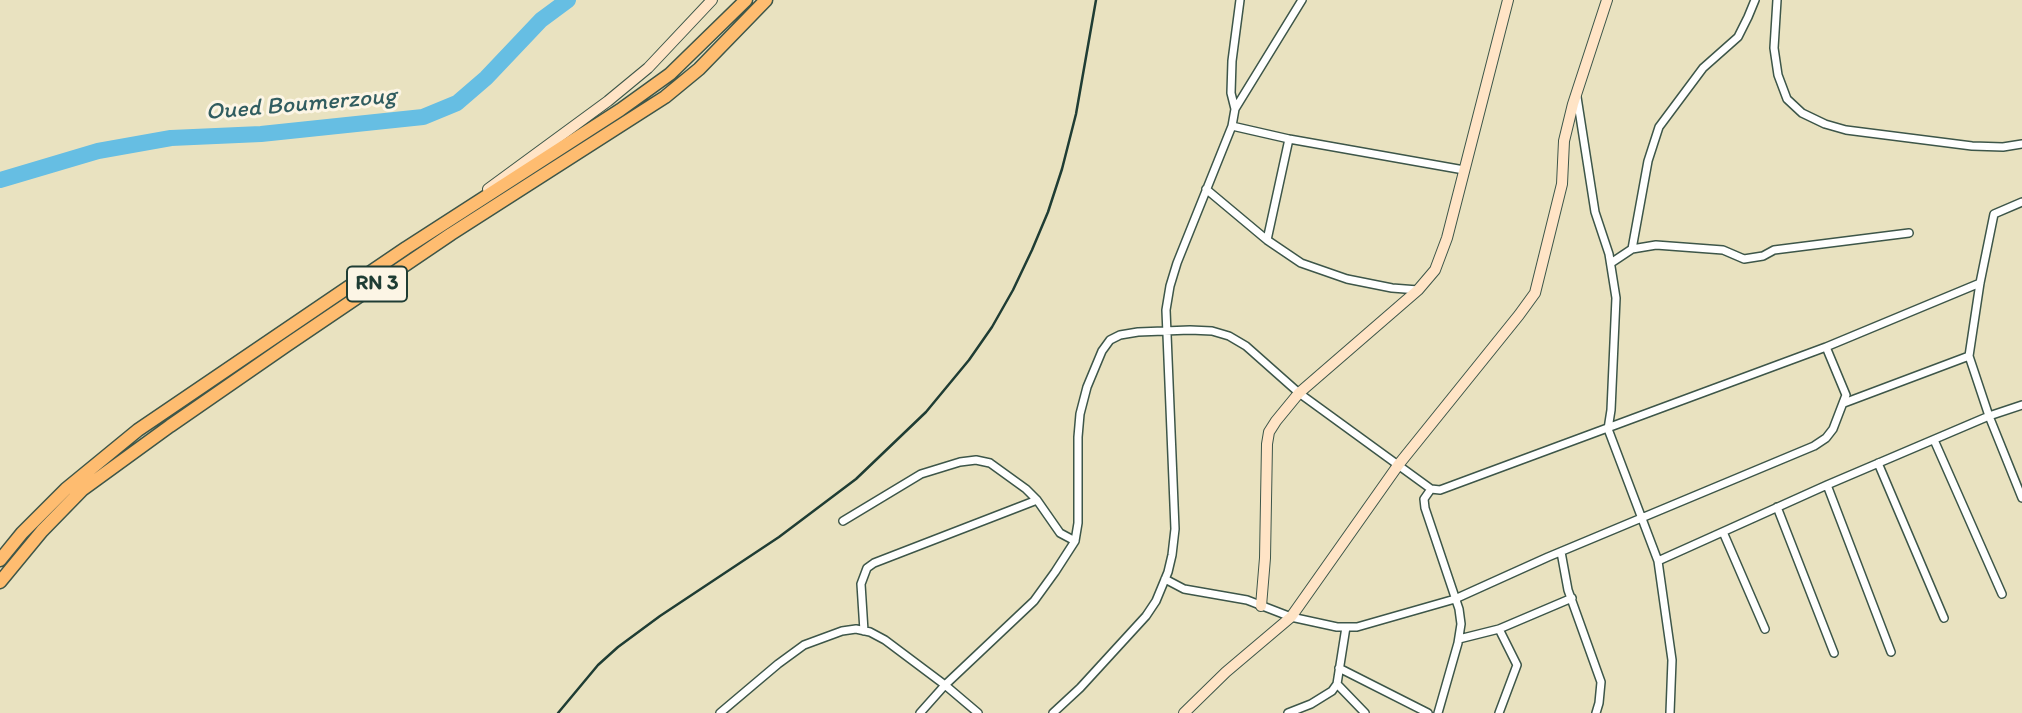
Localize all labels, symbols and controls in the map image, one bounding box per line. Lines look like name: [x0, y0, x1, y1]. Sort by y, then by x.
water label: Oued Boumerzoug: [204, 82, 398, 128]
road number: RN 3: [347, 266, 407, 302]

